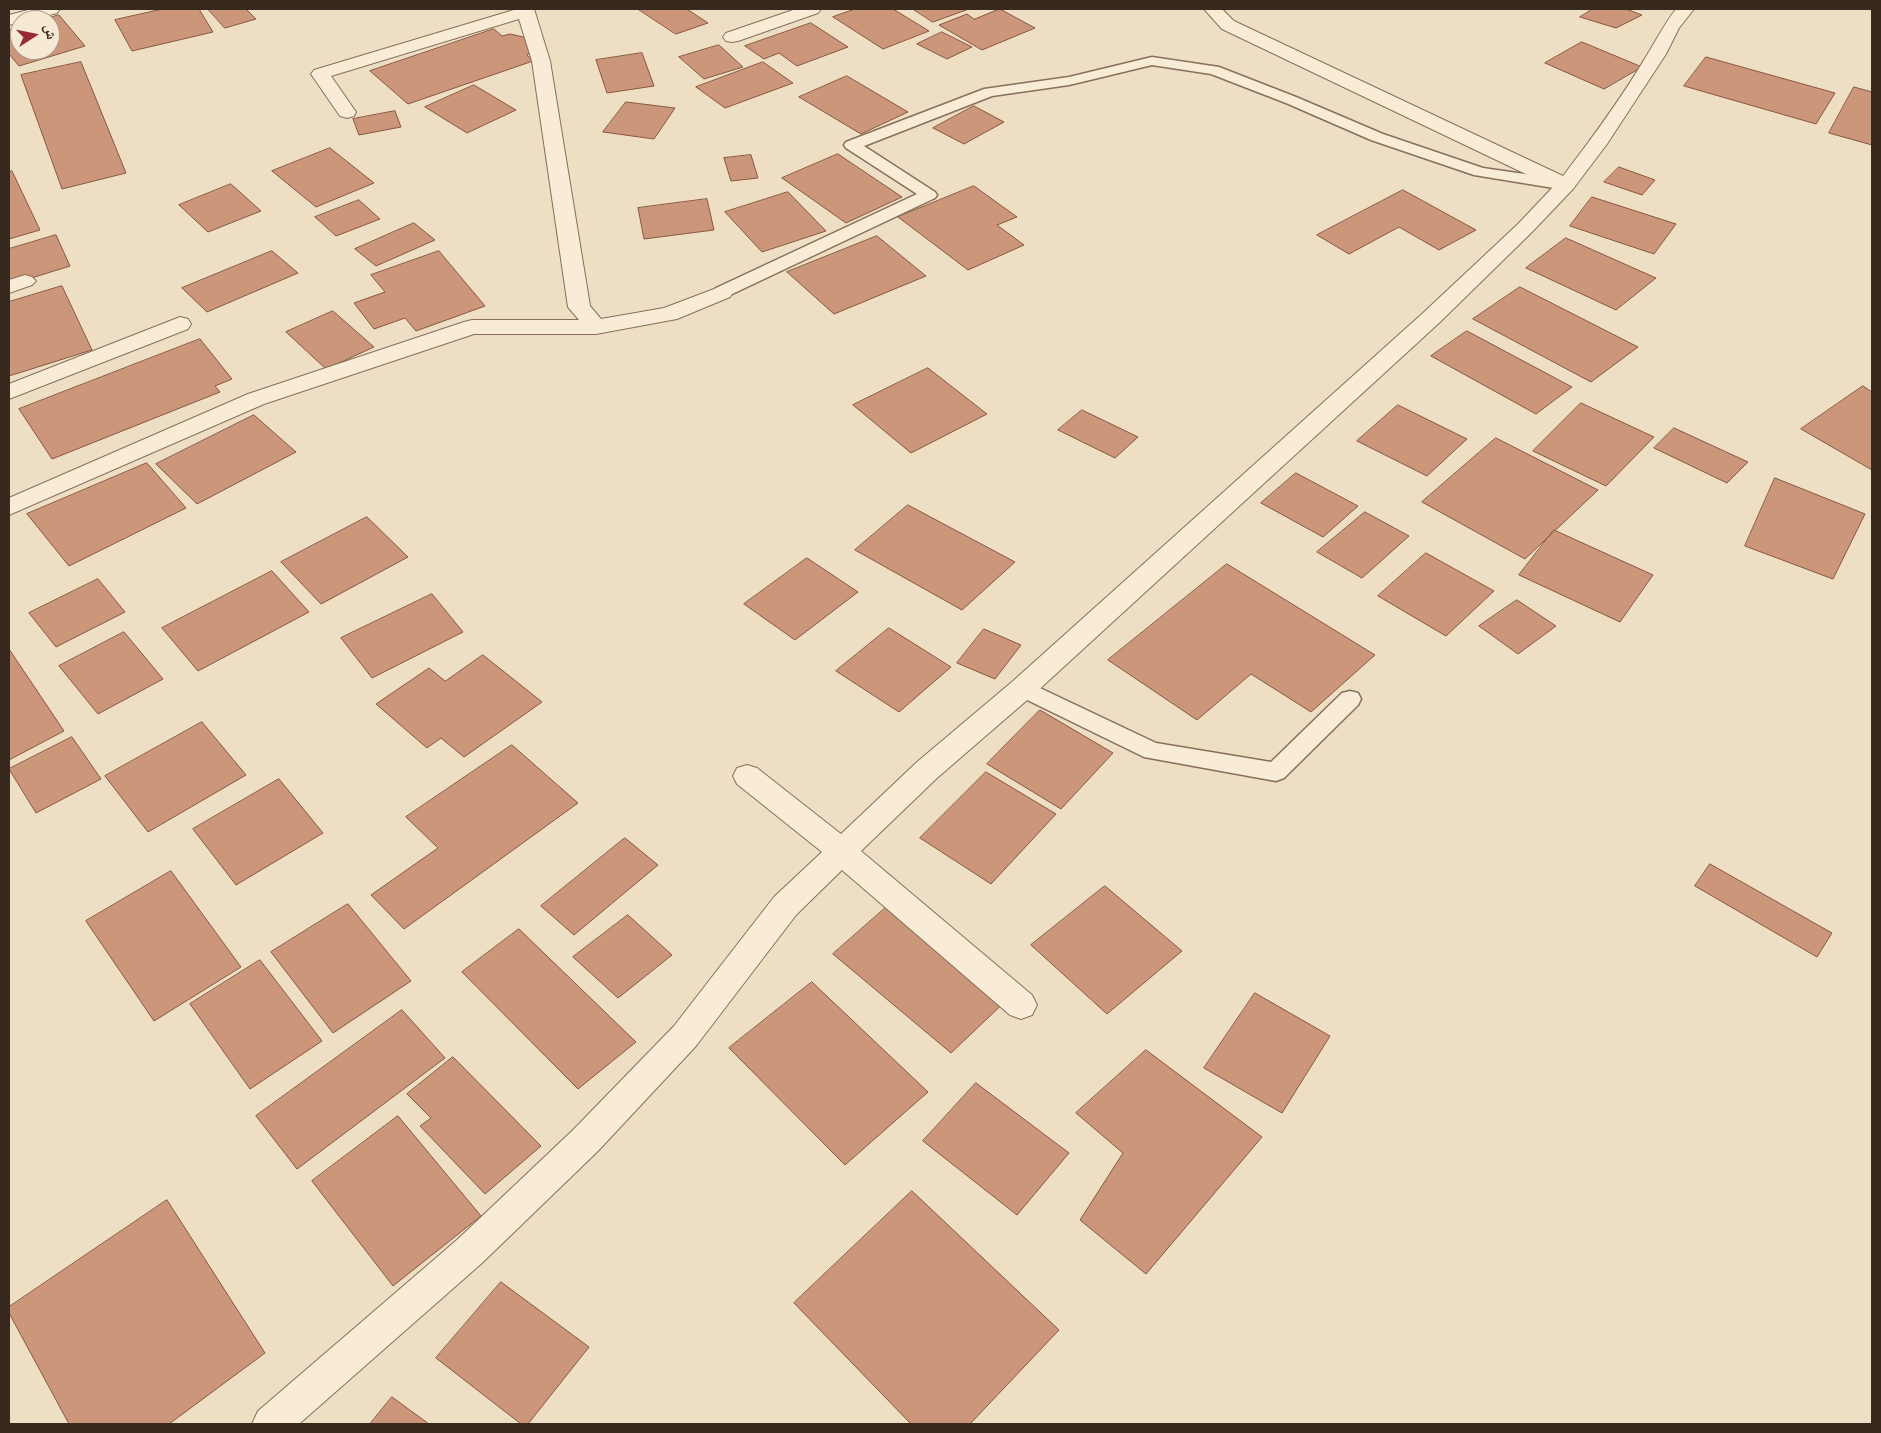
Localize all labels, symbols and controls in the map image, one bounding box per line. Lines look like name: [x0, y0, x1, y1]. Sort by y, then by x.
north arrow: [10, 10, 60, 60]
text: ش: [36, 23, 62, 42]

